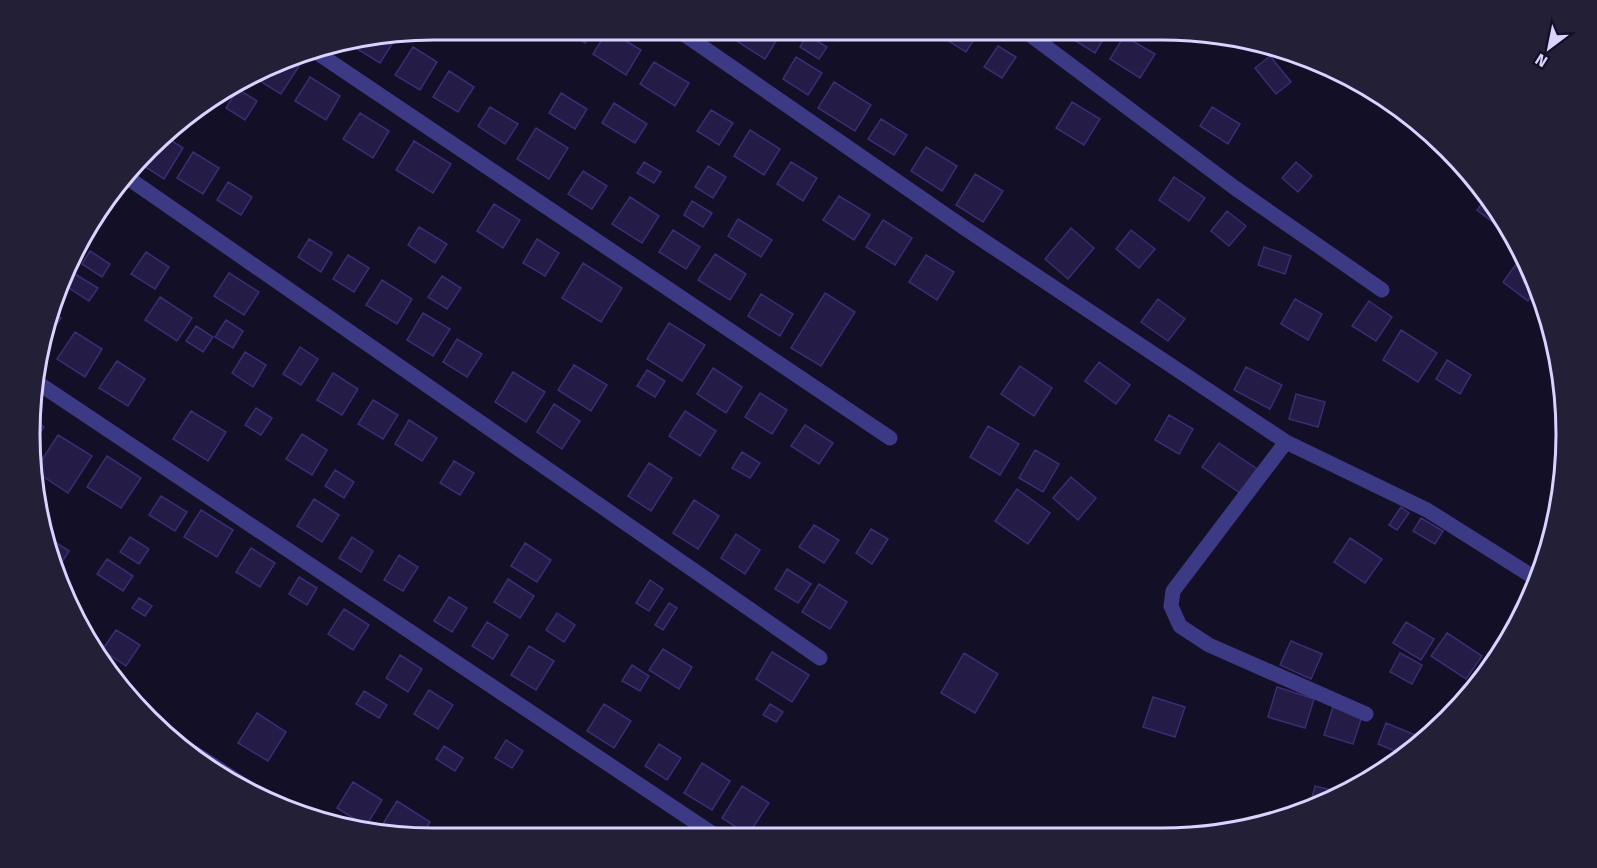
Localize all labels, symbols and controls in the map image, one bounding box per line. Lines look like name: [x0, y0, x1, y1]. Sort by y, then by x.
north arrow: [1519, 18, 1579, 78]
text: N: [1532, 49, 1551, 71]

